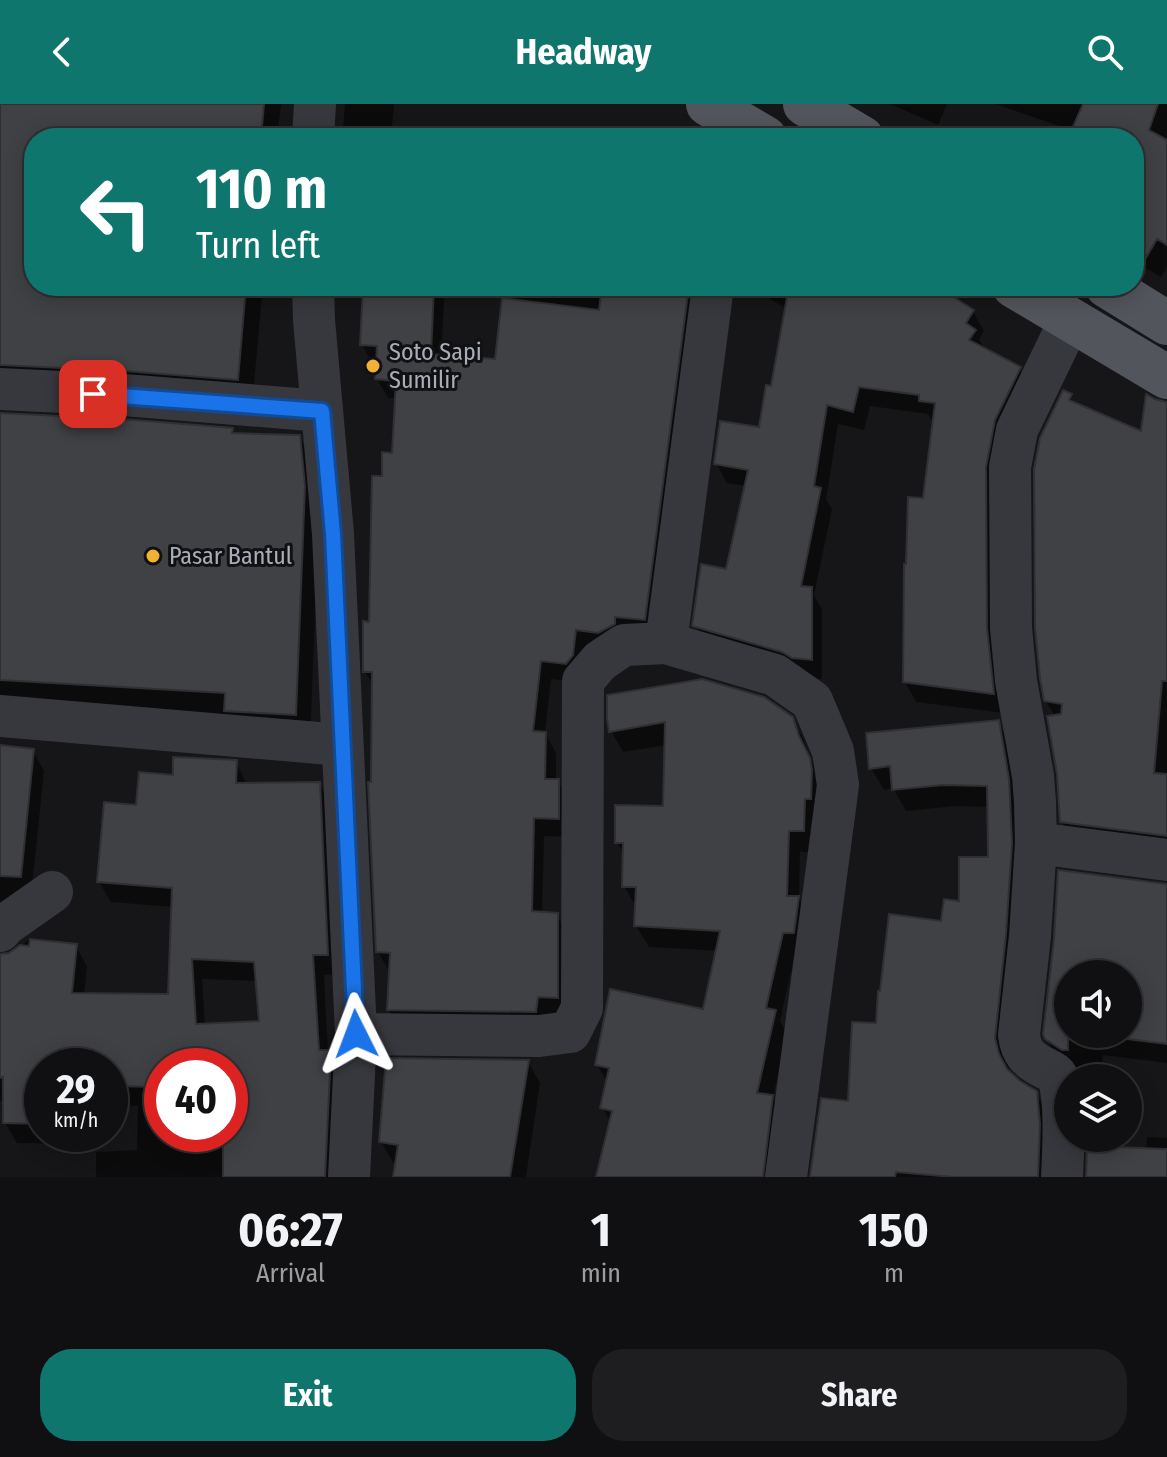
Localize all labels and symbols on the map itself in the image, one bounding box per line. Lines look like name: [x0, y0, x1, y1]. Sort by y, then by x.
place label: Soto Sapi Sumilir: [389, 338, 482, 394]
marker: Soto Sapi Sumilir: [364, 357, 382, 375]
pin: [59, 360, 127, 428]
place label: Pasar Bantul: [169, 542, 292, 570]
marker: Pasar Bantul: [144, 547, 162, 565]
position arrow: [314, 992, 398, 1076]
speed limit sign: 40: [144, 1048, 248, 1152]

